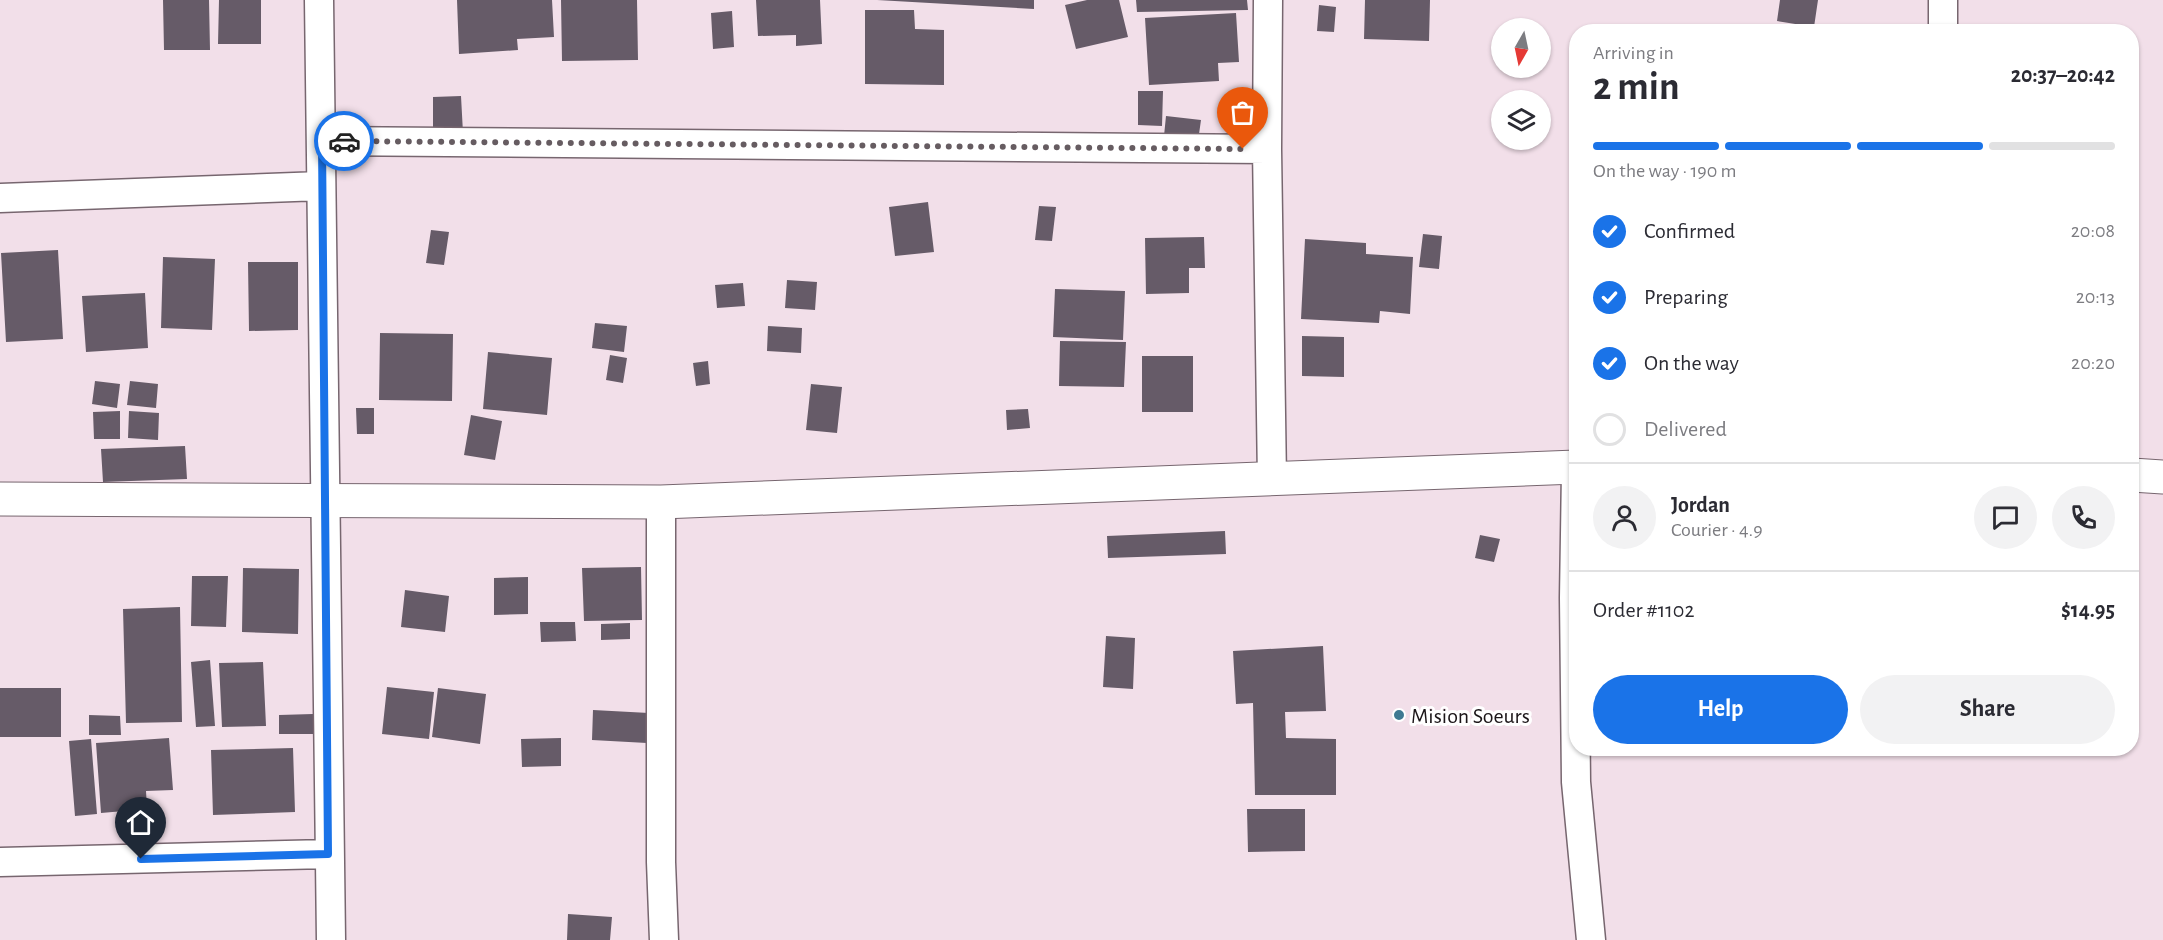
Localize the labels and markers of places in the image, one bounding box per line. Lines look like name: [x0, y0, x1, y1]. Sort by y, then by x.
pin: [1217, 87, 1268, 149]
place label: Mision Soeurs: [1411, 705, 1530, 727]
marker: Mision Soeurs: [1392, 708, 1406, 722]
pin: [115, 797, 166, 859]

